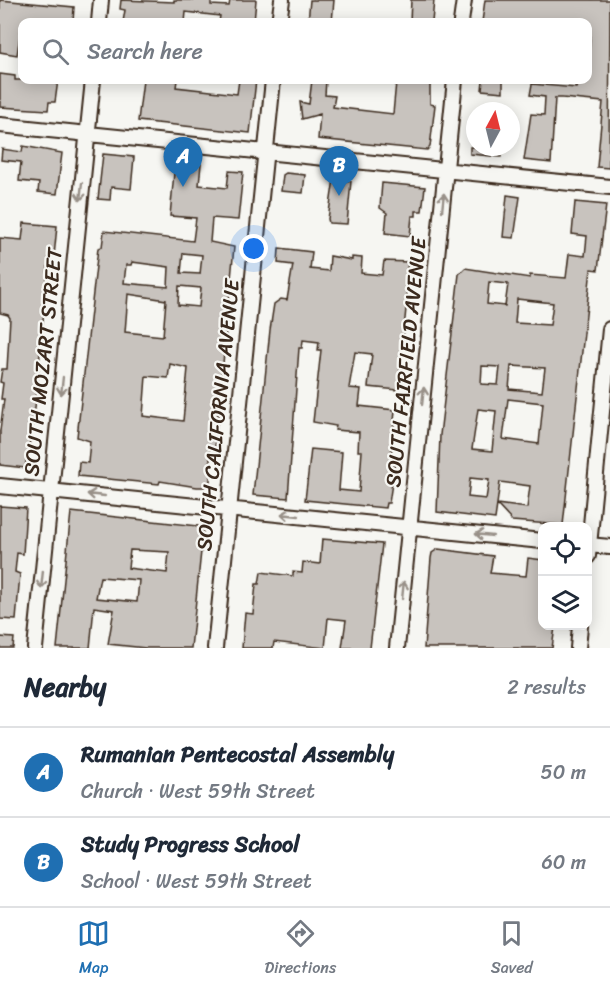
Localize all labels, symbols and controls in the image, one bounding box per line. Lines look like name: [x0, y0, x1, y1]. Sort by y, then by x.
search box: [18, 18, 592, 84]
text: Search here: [87, 32, 203, 71]
icon: search: [39, 35, 72, 68]
north arrow: [466, 102, 520, 156]
pin: A: [164, 138, 202, 187]
pin: B: [320, 146, 358, 196]
one-way arrow: [76, 182, 87, 202]
one-way arrow: [438, 192, 449, 212]
your location: [239, 234, 268, 263]
street label: SOUTH FAIRFIELD AVENUE: [374, 234, 438, 489]
street label: SOUTH MOZART STREET: [12, 244, 74, 478]
street label: SOUTH CALIFORNIA AVENUE: [185, 276, 251, 553]
one-way arrow: [56, 376, 67, 396]
one-way arrow: [418, 386, 429, 406]
one-way arrow: [87, 490, 107, 501]
one-way arrow: [281, 509, 301, 520]
map controls: [538, 522, 592, 630]
button: locate: [538, 522, 592, 576]
one-way arrow: [475, 529, 495, 540]
one-way arrow: [36, 570, 47, 590]
button: layers: [538, 576, 592, 630]
one-way arrow: [398, 580, 409, 600]
text: Nearby: [24, 664, 106, 710]
text: 2 results: [507, 670, 586, 705]
text: Rumanian Pentecostal Assembly: [81, 735, 394, 774]
text: A: [37, 755, 50, 790]
text: 50 m: [541, 755, 586, 790]
text: Church · West 59th Street: [81, 774, 315, 809]
text: Study Progress School: [81, 825, 300, 864]
text: B: [37, 845, 50, 880]
text: 60 m: [541, 845, 586, 880]
text: School · West 59th Street: [81, 864, 312, 899]
tab: Map: [77, 917, 110, 982]
tab: Directions: [265, 917, 336, 982]
tab: Saved: [491, 917, 533, 982]

